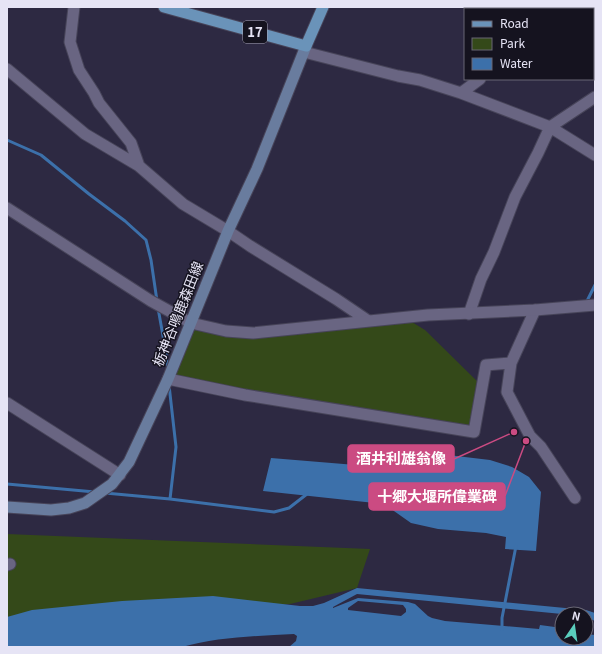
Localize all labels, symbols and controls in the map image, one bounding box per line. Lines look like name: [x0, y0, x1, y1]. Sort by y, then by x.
legend: [464, 8, 594, 80]
text: Road: [500, 14, 529, 31]
road number: 17: [243, 21, 267, 43]
text: Park: [500, 34, 525, 51]
text: Water: [500, 54, 533, 71]
street label: 栃神谷鳴鹿森田線: [147, 258, 207, 369]
callout: 酒井利雄翁像: [348, 445, 454, 472]
text: 酒井利雄翁像: [356, 447, 446, 468]
callout: 十郷大堰所偉業碑: [369, 483, 505, 510]
text: 十郷大堰所偉業碑: [377, 485, 497, 506]
north arrow: [554, 606, 594, 646]
text: N: [571, 607, 582, 624]

